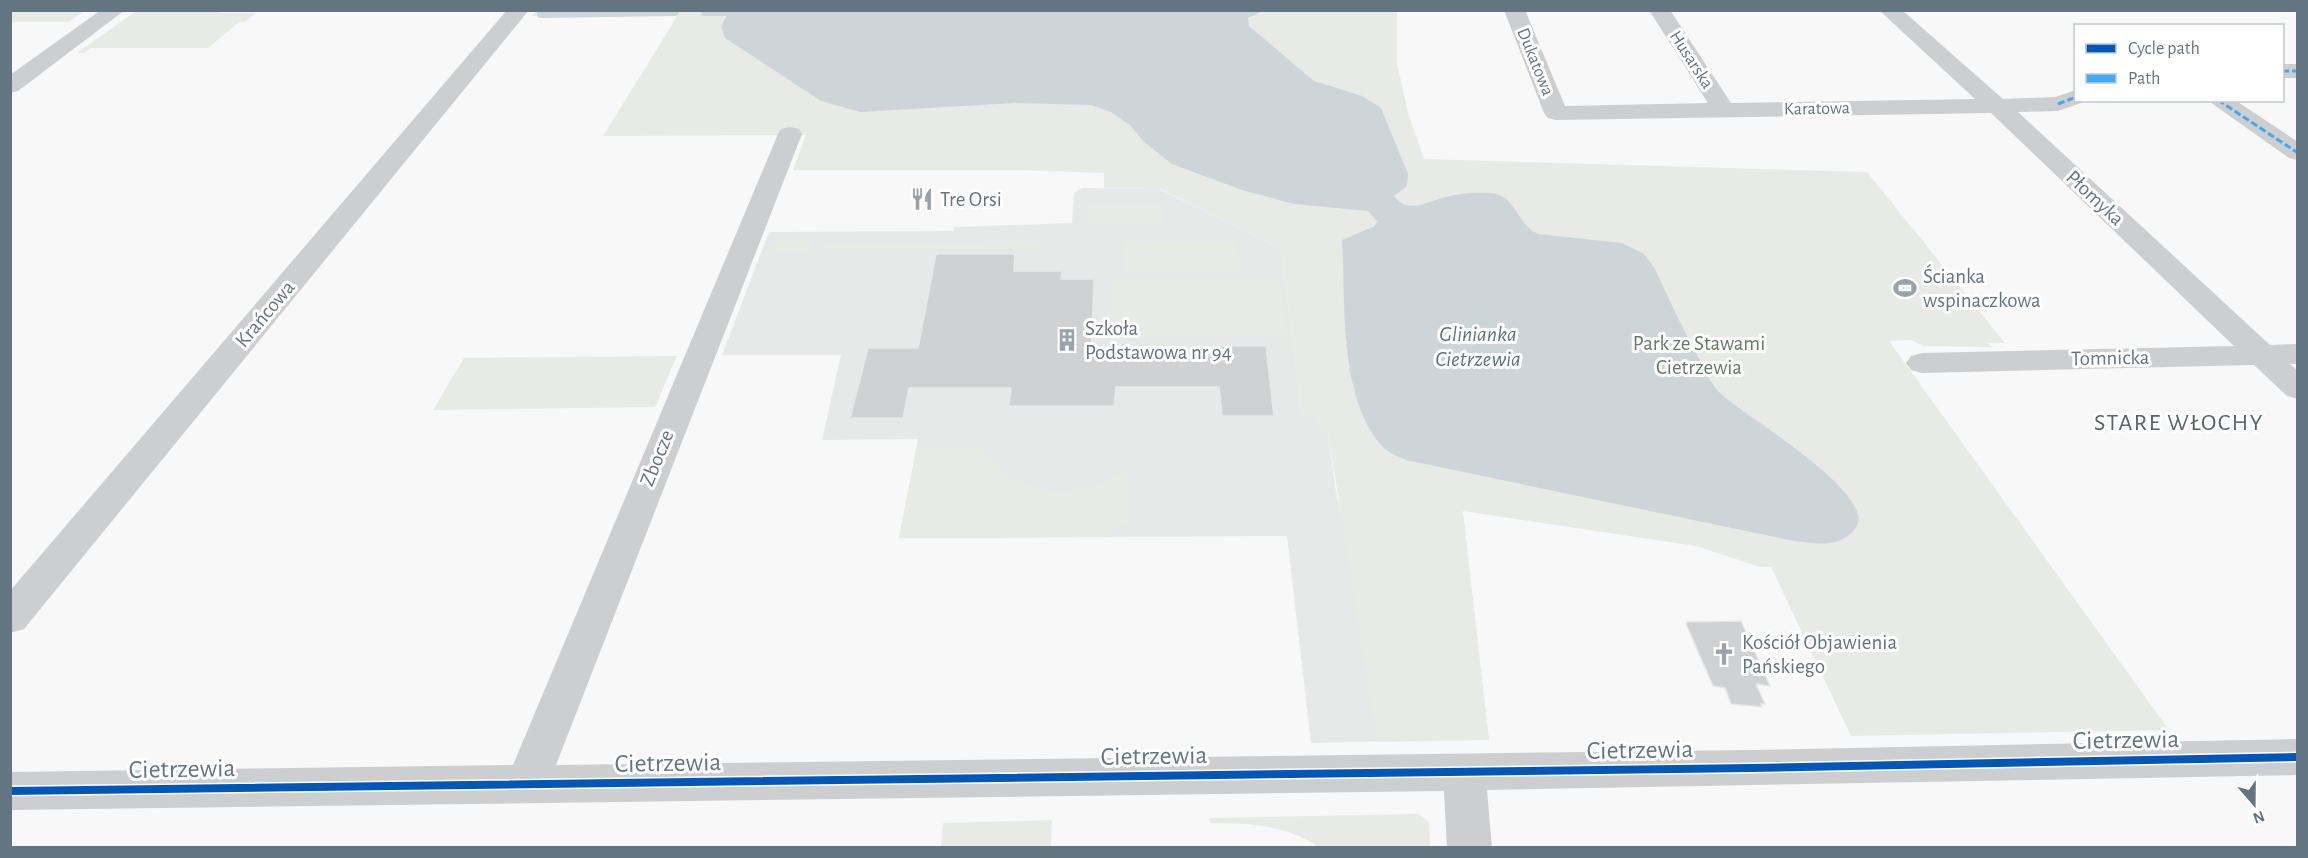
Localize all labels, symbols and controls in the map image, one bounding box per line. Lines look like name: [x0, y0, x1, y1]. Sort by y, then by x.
legend: [2074, 24, 2284, 102]
street label: Dukatowa: [1513, 26, 1557, 98]
street label: Husarska: [1666, 28, 1716, 92]
text: Cycle path: [2128, 40, 2200, 58]
text: Path: [2128, 70, 2160, 88]
street label: Karatowa: [1784, 99, 1850, 119]
street label: Płomyka: [2062, 166, 2128, 230]
restaurant icon: Tre Orsi: [909, 186, 935, 212]
place label: Tre Orsi: [940, 189, 1002, 210]
place label: Ścianka wspinaczkowa: [1923, 263, 2041, 311]
sports icon: Ścianka wspinaczkowa: [1892, 275, 1918, 301]
street label: Krańcowa: [231, 276, 299, 351]
place label: Szkoła Podstawowa nr 94: [1085, 318, 1232, 363]
water label: Glinianka Cietrzewia: [1435, 323, 1521, 370]
building icon: Szkoła Podstawowa nr 94: [1054, 327, 1080, 353]
park label: Park ze Stawami Cietrzewia: [1633, 333, 1765, 378]
street label: Tomnicka: [2071, 347, 2150, 369]
district label: STARE WŁOCHY: [2094, 411, 2264, 435]
street label: Zbocze: [636, 427, 678, 489]
place label: Kościół Objawienia Pańskiego: [1742, 632, 1897, 677]
church icon: Kościół Objawienia Pańskiego: [1711, 641, 1737, 667]
street label: Cietrzewia: [2072, 726, 2180, 754]
street label: Cietrzewia: [1586, 736, 1694, 764]
street label: Cietrzewia: [1100, 742, 1208, 770]
street label: Cietrzewia: [614, 749, 722, 777]
street label: Cietrzewia: [128, 755, 236, 783]
north arrow: [2224, 774, 2284, 834]
text: N: [2251, 808, 2267, 827]

